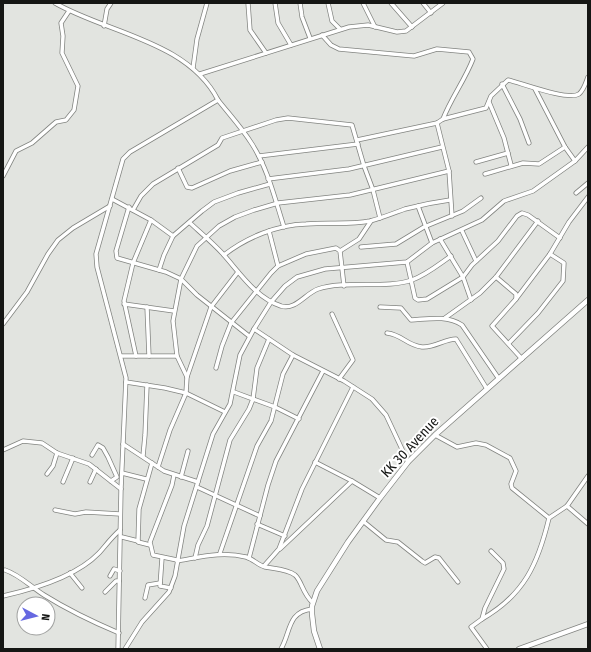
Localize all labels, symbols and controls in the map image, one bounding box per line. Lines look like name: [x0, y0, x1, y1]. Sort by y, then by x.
street label: KK 30 Avenue: [377, 413, 443, 481]
north arrow: [16, 596, 56, 636]
text: N: [39, 613, 52, 621]

